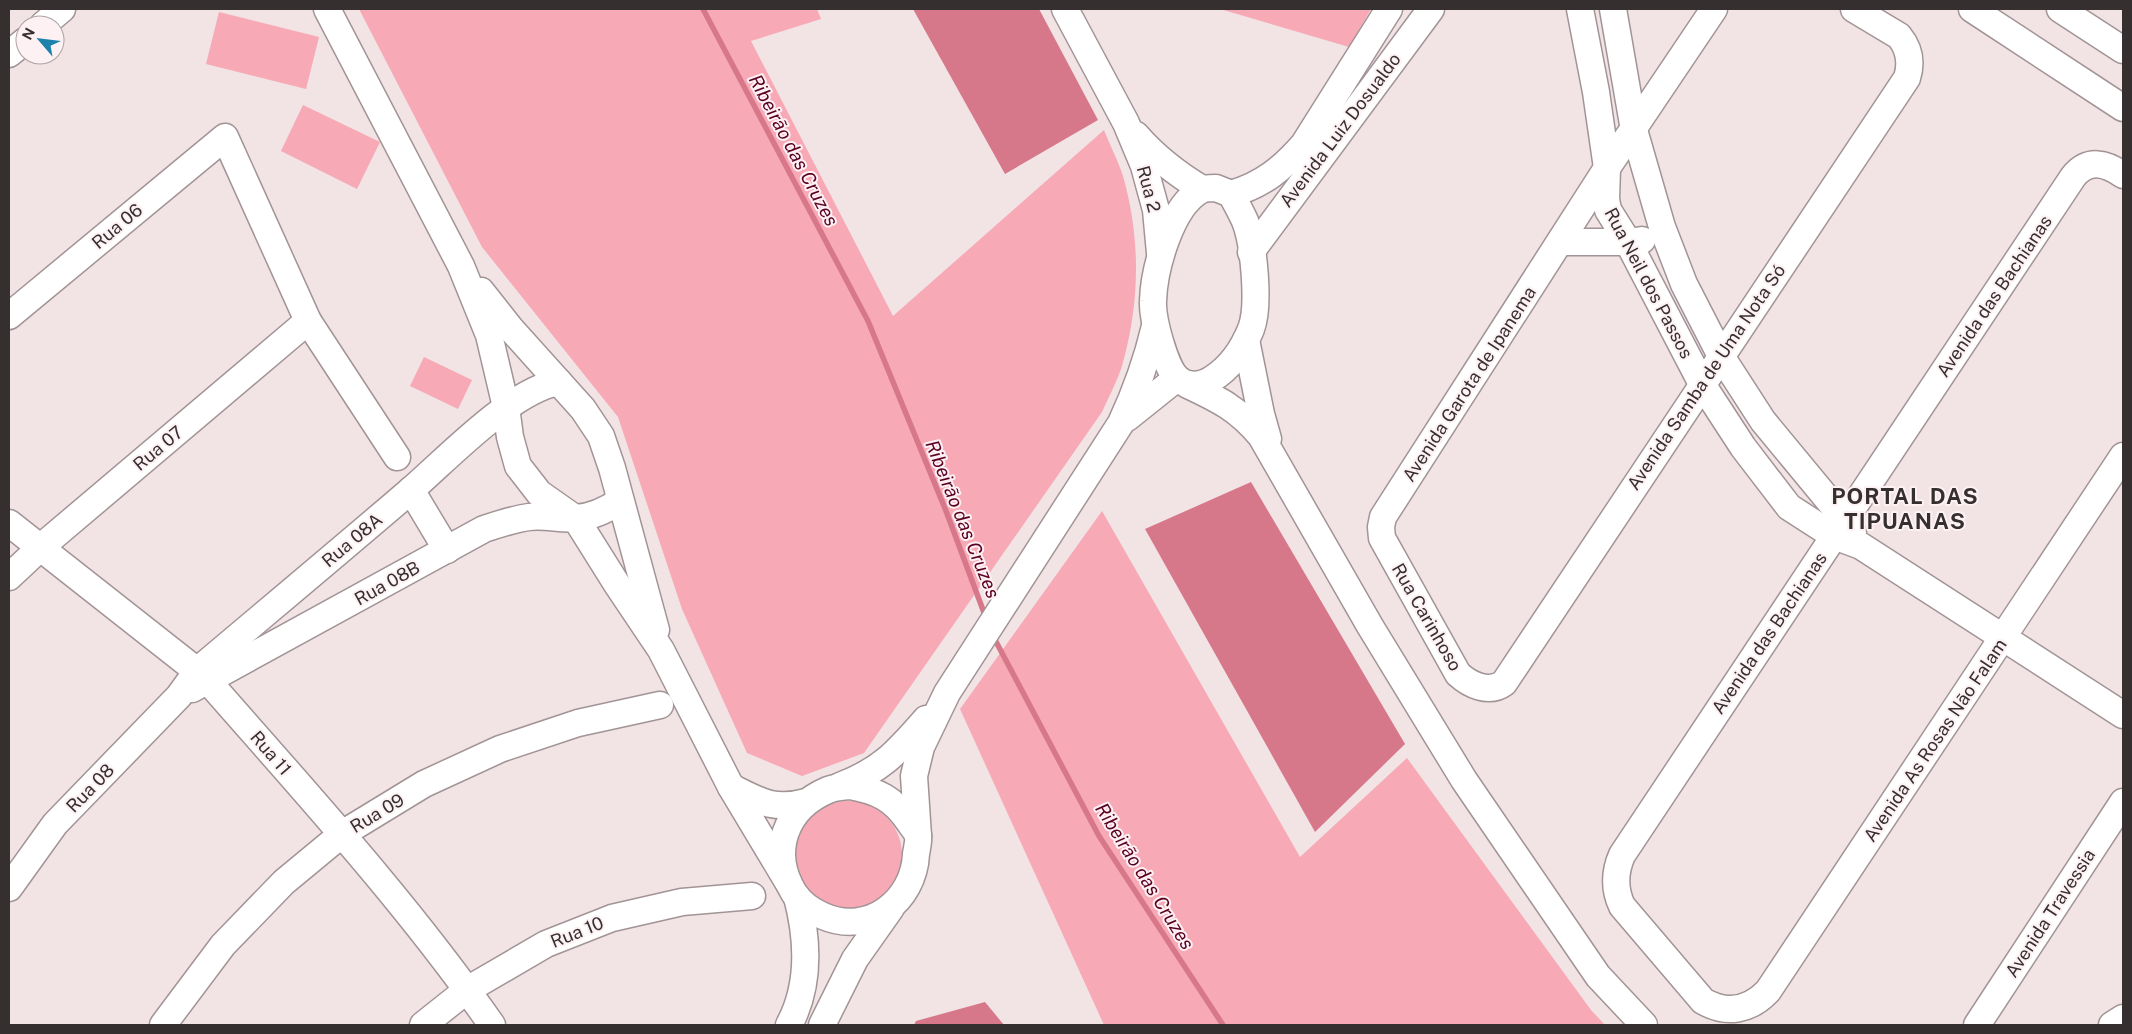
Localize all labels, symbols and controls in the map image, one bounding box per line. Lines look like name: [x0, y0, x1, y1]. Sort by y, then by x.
north arrow: [15, 15, 65, 65]
text: N: [19, 25, 38, 42]
street label: Avenida Luiz Dosualdo: [1275, 49, 1405, 211]
water label: Ribeirão das Cruzes: [745, 70, 843, 230]
street label: Rua 2: [1133, 163, 1165, 215]
street label: Rua 06: [88, 199, 146, 253]
street label: Rua Neil dos Passos: [1600, 204, 1698, 362]
street label: Avenida das Bachianas: [1932, 211, 2056, 381]
street label: Avenida Samba de Uma Nota Só: [1623, 260, 1789, 494]
street label: Avenida Garota de Ipanema: [1398, 282, 1540, 486]
street label: Rua 07: [129, 421, 187, 475]
water label: Ribeirão das Cruzes: [921, 437, 1005, 601]
district label: PORTAL DAS TIPUANAS: [1831, 483, 1979, 534]
street label: Rua 08A: [318, 509, 387, 571]
street label: Avenida das Bachianas: [1707, 548, 1831, 718]
street label: Rua 08B: [351, 556, 423, 610]
street label: Rua Carinhoso: [1388, 559, 1466, 675]
street label: Avenida As Rosas Não Falam: [1859, 635, 2011, 845]
street label: Rua 11: [246, 727, 296, 779]
street label: Rua 08: [62, 759, 118, 817]
street label: Rua 09: [346, 789, 408, 837]
water label: Ribeirão das Cruzes: [1091, 799, 1199, 953]
street label: Avenida Travessia: [2001, 845, 2099, 981]
street label: Rua 10: [547, 912, 607, 952]

